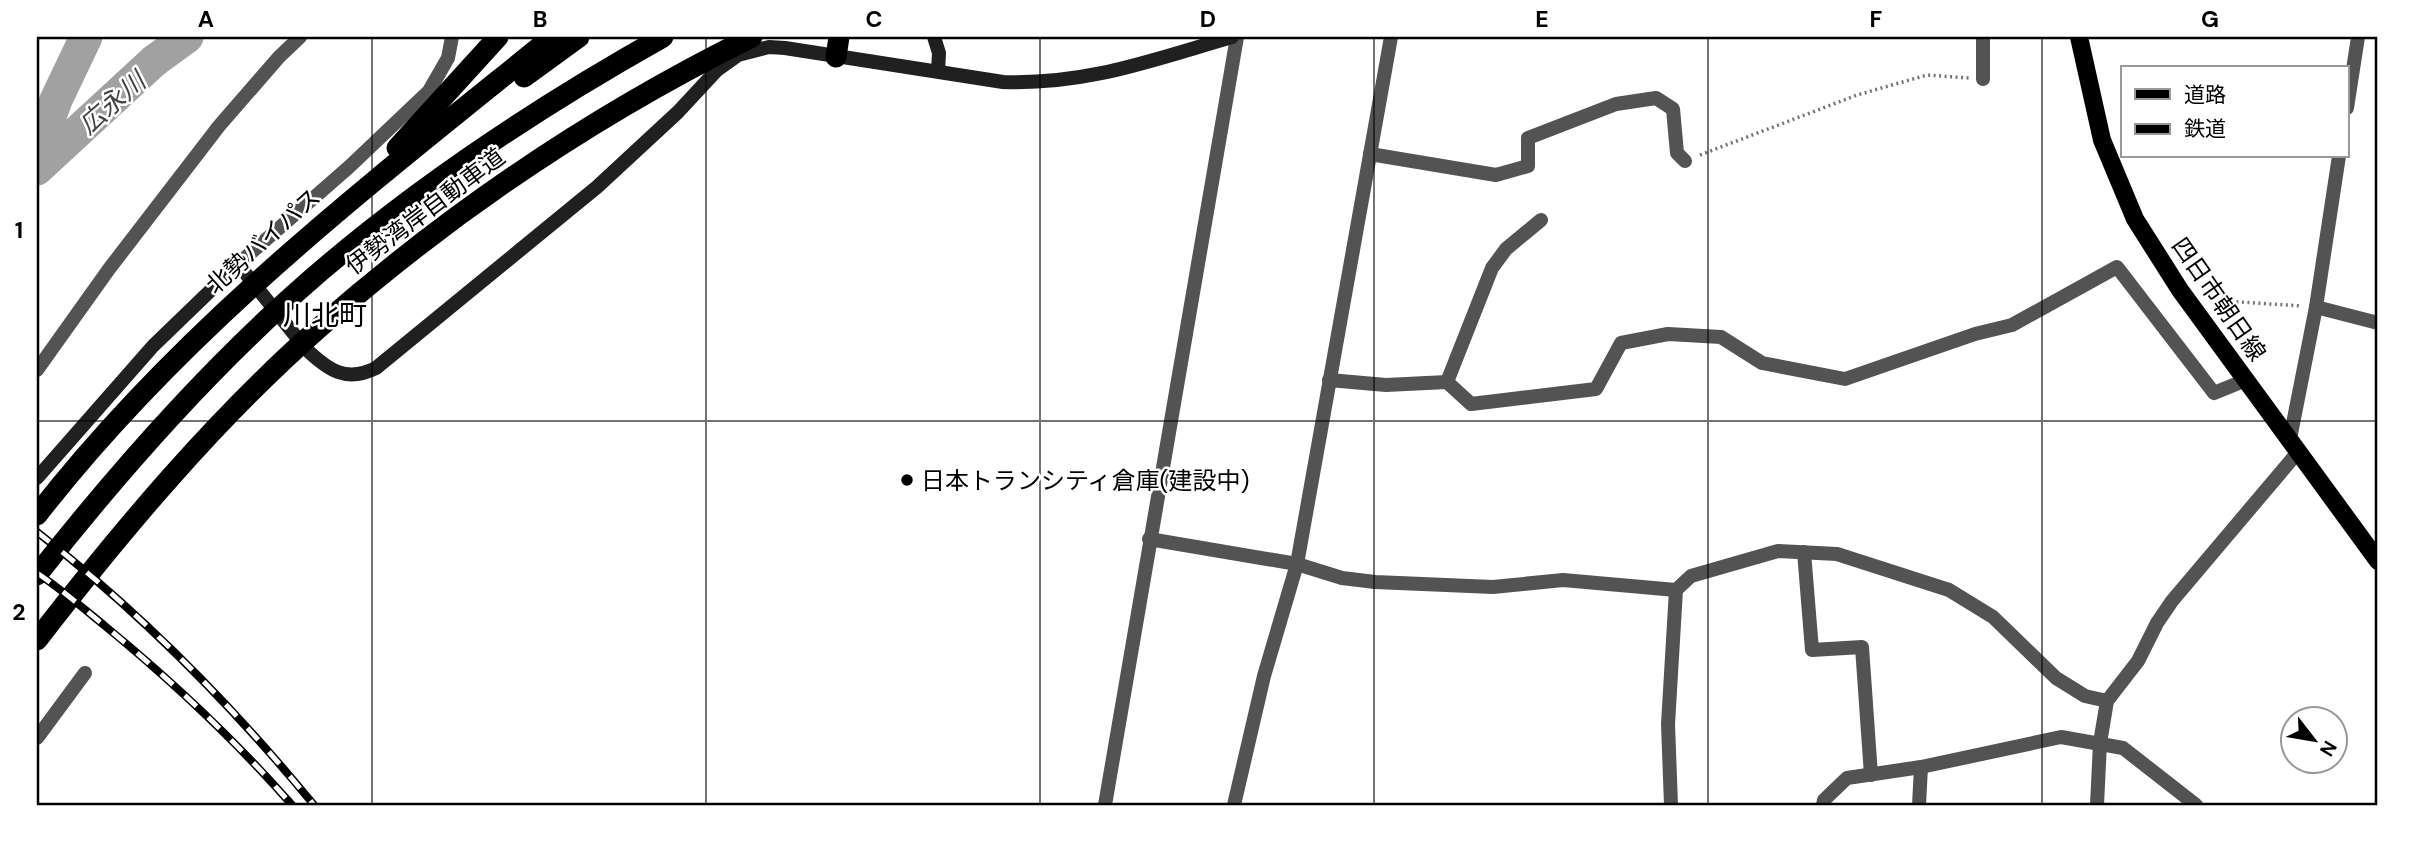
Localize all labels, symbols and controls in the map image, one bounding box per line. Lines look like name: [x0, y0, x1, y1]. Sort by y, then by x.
text: A: [198, 4, 214, 34]
text: B: [533, 4, 547, 34]
text: C: [866, 4, 882, 34]
text: D: [1200, 4, 1216, 34]
text: E: [1535, 4, 1549, 34]
text: F: [1870, 4, 1883, 34]
text: G: [2201, 4, 2219, 34]
water label: 広永川: [71, 63, 155, 141]
legend: [2121, 66, 2348, 158]
text: 道路: [2184, 81, 2226, 109]
text: 鉄道: [2184, 115, 2226, 143]
street label: 伊勢湾岸自動車道: [339, 141, 511, 281]
street label: 北勢バイパス: [199, 181, 327, 301]
text: 1: [15, 215, 23, 245]
street label: 四日市朝日線: [2165, 231, 2273, 367]
district label: 川北町: [283, 297, 367, 334]
place label: 日本トランシティ倉庫(建設中): [921, 465, 1249, 496]
marker: 日本トランシティ倉庫(建設中): [899, 472, 915, 488]
text: 2: [12, 597, 26, 627]
north arrow: [2278, 706, 2348, 776]
text: N: [2314, 736, 2342, 761]

